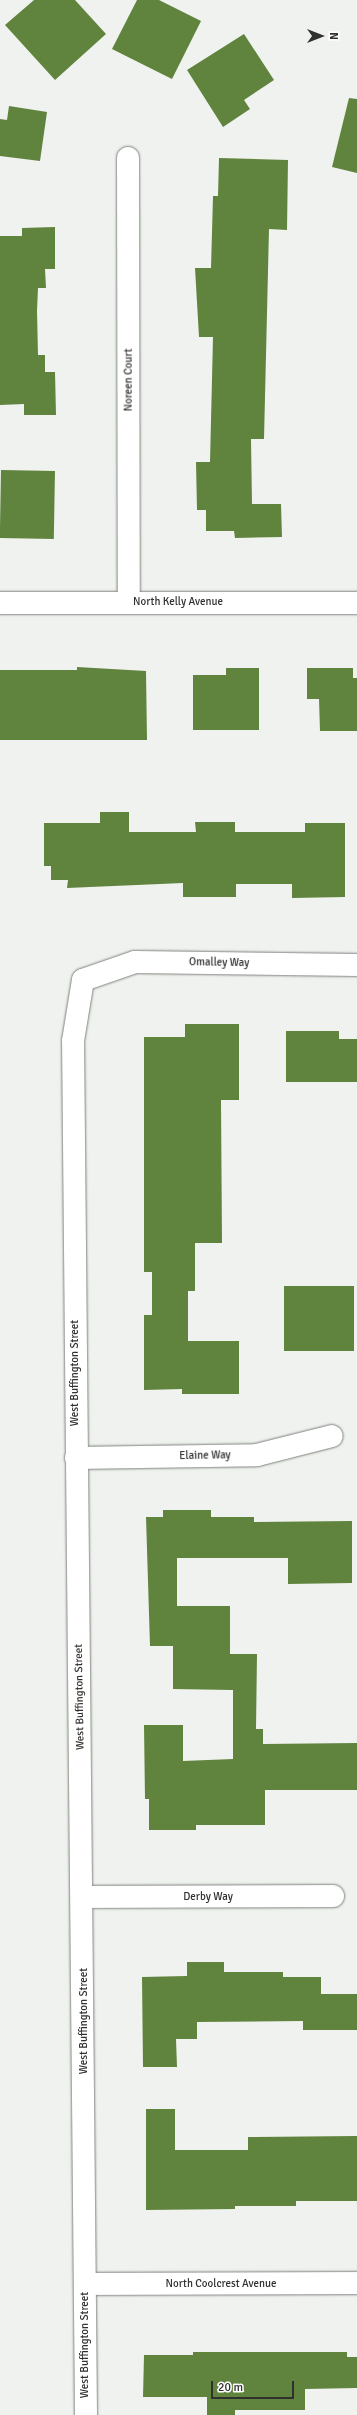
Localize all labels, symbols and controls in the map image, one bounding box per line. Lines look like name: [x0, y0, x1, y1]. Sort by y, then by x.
north arrow: [301, 16, 341, 56]
text: N: [327, 32, 340, 40]
street label: Noreen Court: [122, 349, 136, 411]
street label: North Kelly Avenue: [133, 595, 223, 609]
street label: Omalley Way: [189, 956, 249, 970]
street label: West Buffington Street: [68, 1320, 82, 1426]
street label: Elaine Way: [179, 1449, 231, 1463]
street label: West Buffington Street: [72, 1644, 88, 1750]
street label: Derby Way: [183, 1890, 233, 1904]
street label: West Buffington Street: [77, 1968, 91, 2074]
street label: North Coolcrest Avenue: [166, 2277, 276, 2291]
street label: West Buffington Street: [78, 2292, 92, 2398]
scale bar: [213, 2373, 296, 2399]
text: 20 m: [218, 2380, 243, 2395]

